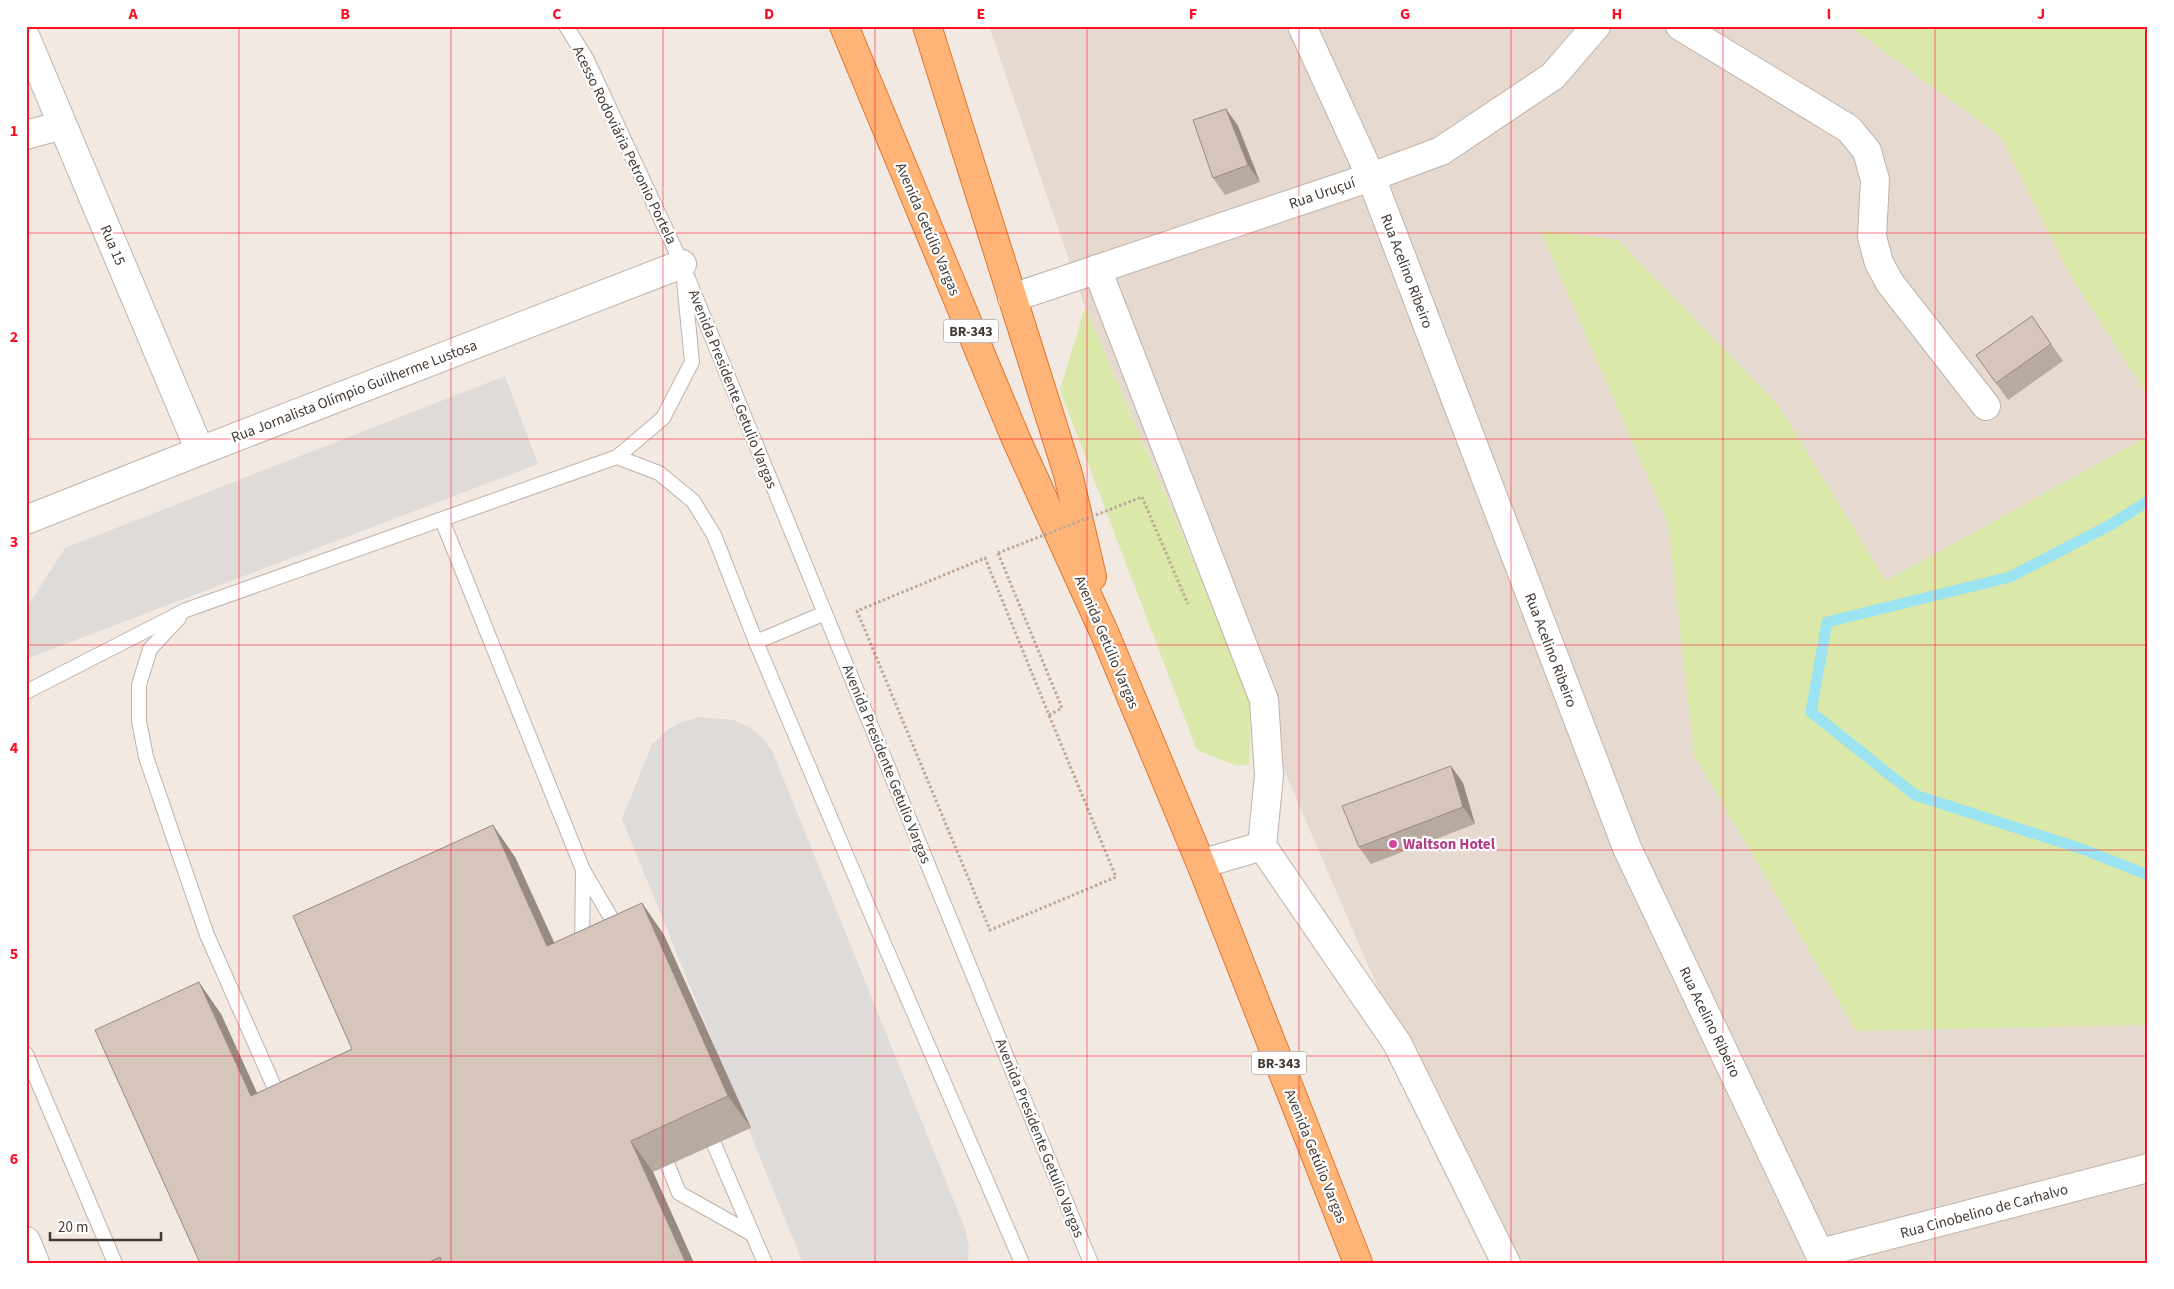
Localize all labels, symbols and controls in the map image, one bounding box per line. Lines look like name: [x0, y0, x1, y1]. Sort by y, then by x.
text: A: [127, 3, 138, 25]
text: B: [340, 3, 350, 25]
text: C: [552, 3, 562, 25]
text: D: [764, 3, 774, 25]
text: E: [977, 3, 985, 25]
text: F: [1189, 3, 1197, 25]
text: G: [1400, 3, 1410, 25]
text: H: [1612, 3, 1622, 25]
text: I: [1827, 3, 1831, 25]
text: J: [2037, 3, 2045, 25]
street label: Acesso Rodoviária Petronio Portela: [567, 43, 682, 248]
text: 1: [10, 120, 18, 142]
street label: Avenida Getúlio Vargas: [890, 159, 965, 299]
street label: Rua Uruçuí: [1286, 172, 1359, 215]
street label: Rua Acelino Ribeiro: [1375, 211, 1438, 331]
street label: Rua 15: [95, 222, 130, 269]
street label: Avenida Presidente Getulio Vargas: [683, 286, 782, 492]
road number: BR-343: [944, 320, 998, 342]
text: 2: [10, 326, 18, 348]
street label: Rua Jornalista Olímpio Guilherme Lustosa: [228, 335, 480, 448]
text: 3: [10, 531, 18, 553]
street label: Avenida Getúlio Vargas: [1069, 572, 1144, 712]
street label: Rua Acelino Ribeiro: [1519, 590, 1582, 710]
street label: Avenida Presidente Getulio Vargas: [837, 661, 936, 867]
text: 4: [10, 737, 19, 759]
place label: Waltson Hotel: [1403, 834, 1496, 855]
marker: Waltson Hotel: [1387, 838, 1399, 850]
text: 5: [10, 943, 18, 965]
street label: Rua Acelino Ribeiro: [1674, 963, 1746, 1081]
street label: Avenida Presidente Getulio Vargas: [990, 1035, 1089, 1241]
road number: BR-343: [1252, 1052, 1306, 1074]
street label: Avenida Getúlio Vargas: [1279, 1086, 1352, 1226]
text: 6: [10, 1148, 18, 1170]
street label: Rua Cinobelino de Carhalvo: [1898, 1179, 2070, 1244]
scale bar: [50, 1209, 161, 1241]
text: 20 m: [58, 1217, 88, 1238]

